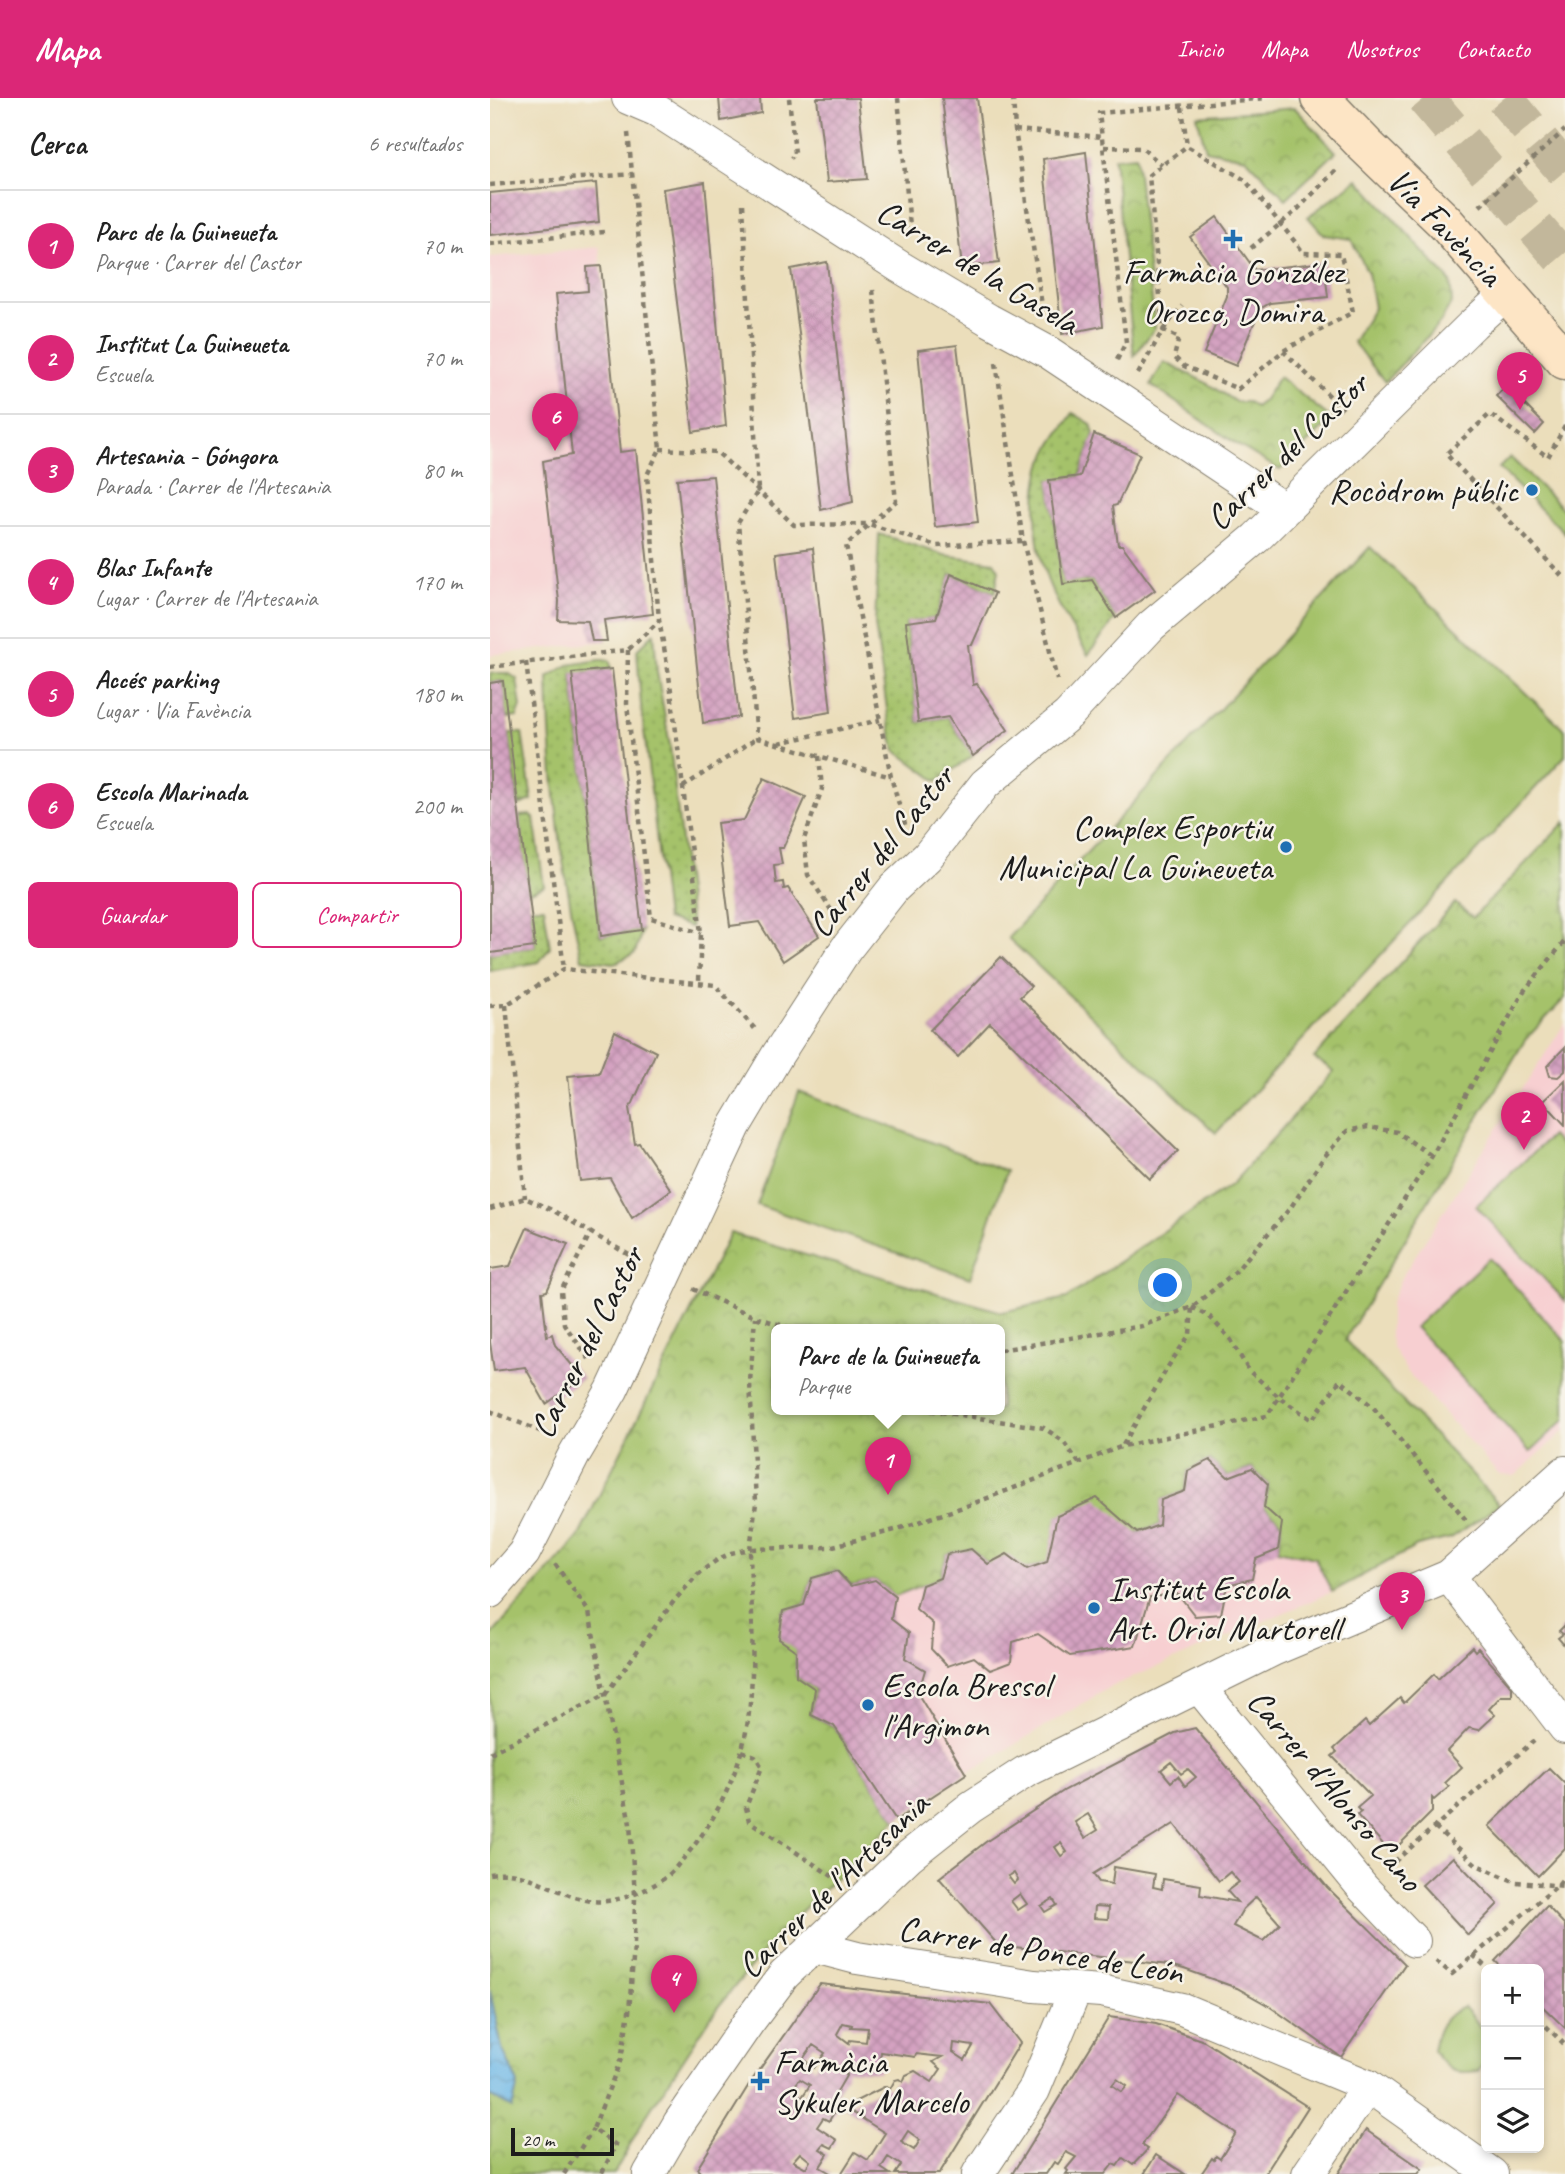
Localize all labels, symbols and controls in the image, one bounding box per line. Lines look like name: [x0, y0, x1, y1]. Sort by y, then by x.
text: Mapa: [35, 28, 100, 70]
text: Inicio: [1177, 34, 1223, 64]
text: Mapa: [1261, 34, 1308, 64]
text: Nosotros: [1346, 34, 1418, 64]
text: Contacto: [1456, 34, 1530, 64]
text: Cerca: [28, 125, 86, 163]
text: 6 resultados: [368, 129, 462, 158]
street label: Via Favència: [1378, 158, 1514, 297]
street label: Carrer de la Gasela: [869, 189, 1090, 346]
text: Parc de la Guineueta: [95, 215, 276, 248]
marker: Farmàcia González Orozco, Domira: [1225, 231, 1241, 247]
text: 1: [46, 232, 56, 261]
text: 70 m: [423, 232, 462, 261]
text: Parque · Carrer del Castor: [95, 248, 301, 277]
place label: Farmàcia González Orozco, Domira: [1123, 249, 1346, 334]
text: Institut La Guineueta: [95, 327, 288, 360]
text: 2: [46, 344, 56, 373]
text: 70 m: [423, 344, 462, 373]
pin: 5: [1497, 352, 1543, 410]
text: Escuela: [95, 360, 152, 389]
street label: Carrer del Castor: [1196, 360, 1380, 540]
pin: 6: [532, 393, 578, 451]
text: Artesania - Góngora: [95, 439, 277, 472]
text: 3: [46, 456, 56, 485]
text: 80 m: [423, 456, 462, 485]
place label: Rocòdrom públic: [1329, 468, 1519, 513]
text: Parada · Carrer de l'Artesania: [95, 472, 330, 501]
marker: Rocòdrom públic: [1524, 482, 1540, 498]
text: Blas Infante: [95, 551, 211, 584]
text: 4: [46, 568, 56, 597]
text: 170 m: [413, 568, 462, 597]
text: Lugar · Carrer de l'Artesania: [95, 584, 317, 613]
text: Accés parking: [95, 663, 218, 696]
text: 5: [46, 680, 56, 709]
text: 180 m: [413, 680, 462, 709]
text: Lugar · Via Favència: [95, 696, 250, 725]
street label: Carrer del Castor: [798, 754, 966, 946]
text: Escola Marinada: [95, 775, 247, 808]
text: 6: [46, 792, 56, 821]
text: 200 m: [413, 792, 462, 821]
place label: Complex Esportiu Municipal La Guineueta: [999, 805, 1274, 890]
text: Escuela: [95, 808, 152, 837]
marker: Complex Esportiu Municipal La Guineueta: [1278, 839, 1294, 855]
button: Guardar: [28, 882, 238, 948]
button: Compartir: [252, 882, 462, 948]
pin: 2: [1501, 1092, 1547, 1150]
street label: Carrer del Castor: [519, 1236, 656, 1445]
your location: [1148, 1268, 1182, 1302]
popup: [771, 1324, 1005, 1415]
text: Parc de la Guineueta: [798, 1339, 978, 1372]
text: Parque: [798, 1372, 850, 1401]
pin: 1: [865, 1437, 911, 1495]
place label: Institut Escola Art. Oriol Martorell: [1108, 1566, 1346, 1651]
pin: 3: [1379, 1572, 1425, 1630]
marker: Institut Escola Art. Oriol Martorell: [1086, 1600, 1102, 1616]
place label: Escola Bressol l'Argimon: [882, 1663, 1056, 1748]
street label: Carrer d'Alonso Cano: [1237, 1680, 1434, 1902]
marker: Escola Bressol l'Argimon: [860, 1697, 876, 1713]
street label: Carrer de l'Artesania: [728, 1780, 940, 1988]
street label: Carrer de Ponce de León: [896, 1905, 1188, 1995]
pin: 4: [651, 1955, 697, 2013]
map controls: [1481, 1964, 1544, 2153]
button: +: [1481, 1964, 1544, 2027]
button: −: [1481, 2027, 1544, 2090]
place label: Farmàcia Sykuler, Marcelo: [774, 2039, 970, 2124]
marker: Farmàcia Sykuler, Marcelo: [752, 2073, 768, 2089]
button: layers: [1481, 2090, 1544, 2153]
scale bar: [511, 2125, 614, 2157]
text: 20 m: [522, 2128, 554, 2152]

